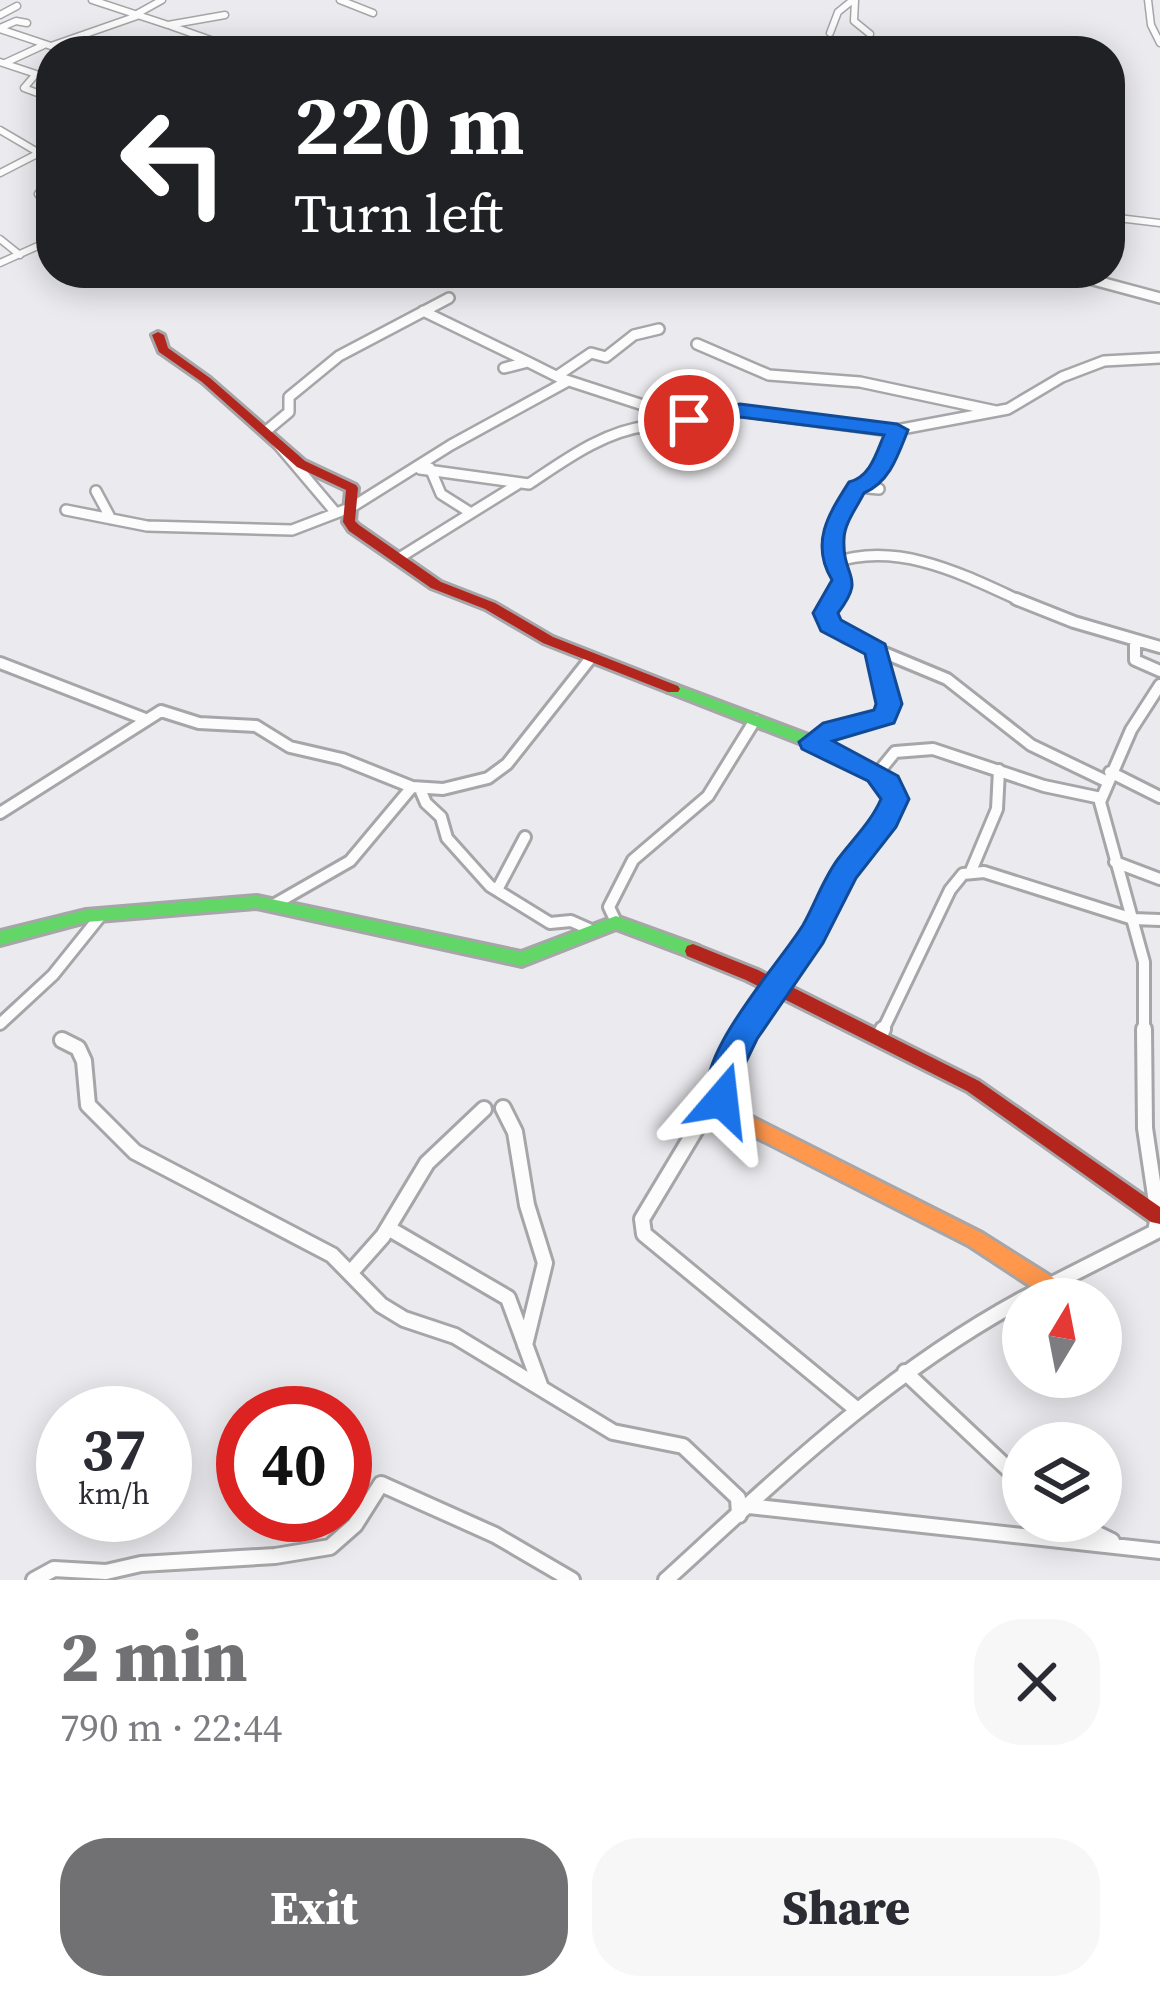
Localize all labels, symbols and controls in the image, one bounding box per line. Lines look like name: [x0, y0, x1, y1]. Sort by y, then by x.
text: 220 m: [294, 67, 525, 182]
icon: left: [96, 84, 252, 240]
text: Turn left: [294, 176, 503, 250]
pin: [638, 369, 740, 471]
icon: arrive: [656, 387, 722, 453]
position arrow: [659, 1037, 785, 1163]
north arrow: [1002, 1278, 1122, 1398]
map controls: [1002, 1278, 1122, 1542]
speed limit sign: 40: [216, 1386, 372, 1542]
text: 37: [81, 1408, 147, 1490]
button: layers: [1002, 1422, 1122, 1542]
text: km/h: [78, 1473, 150, 1514]
text: 2 min: [60, 1606, 248, 1705]
button: close: [974, 1619, 1100, 1745]
text: 790 m · 22:44: [60, 1701, 282, 1754]
button: Exit: [60, 1838, 568, 1976]
button: Share: [592, 1838, 1100, 1976]

